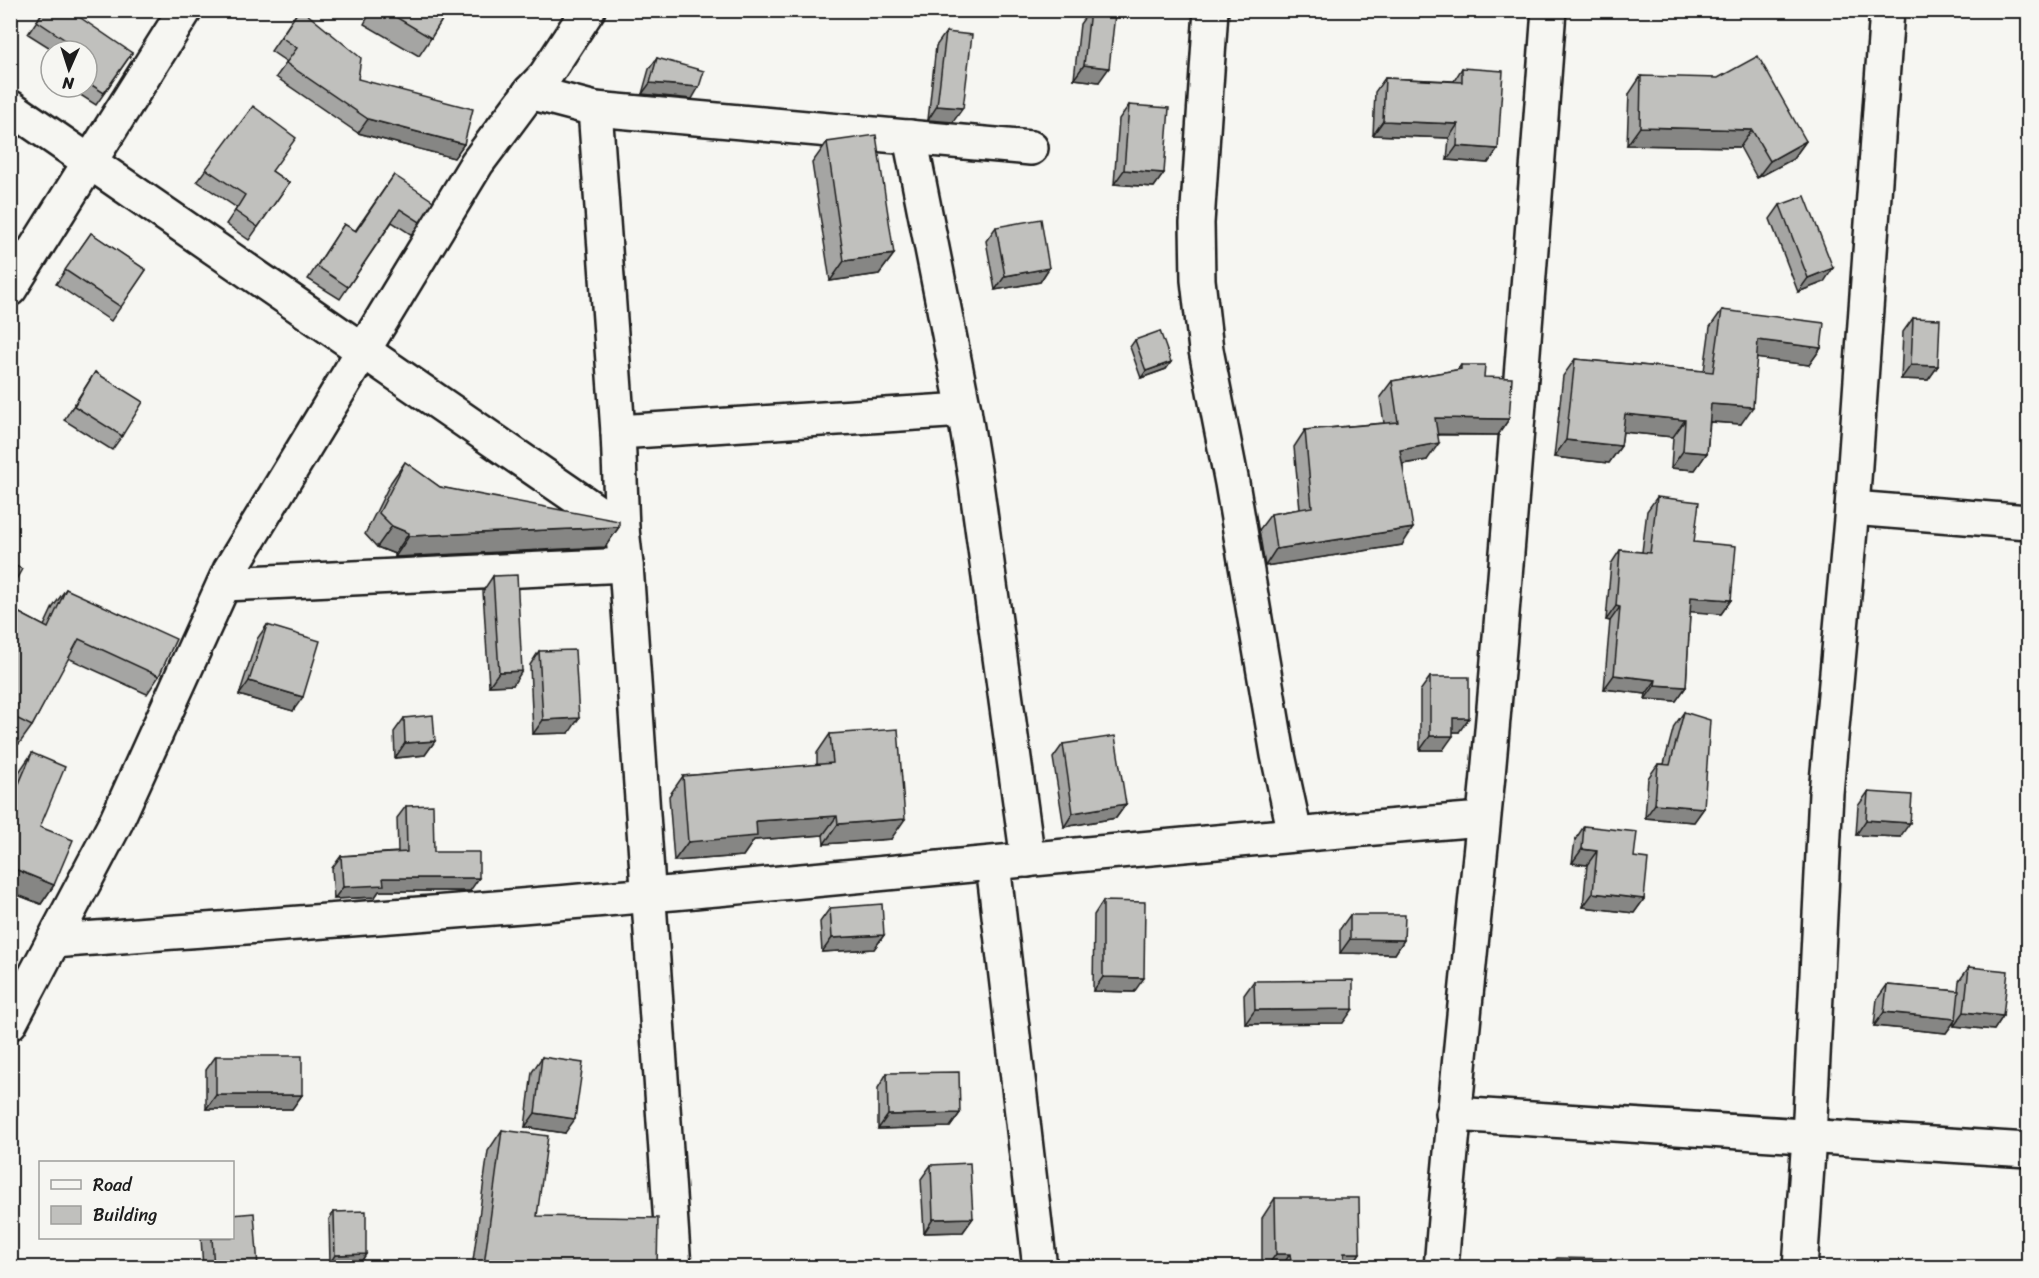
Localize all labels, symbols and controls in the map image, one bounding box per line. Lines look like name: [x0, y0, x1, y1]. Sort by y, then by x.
north arrow: [39, 39, 99, 99]
text: N: [61, 69, 76, 98]
legend: [39, 1161, 234, 1239]
text: Road: [93, 1169, 133, 1201]
text: Building: [93, 1199, 157, 1231]

